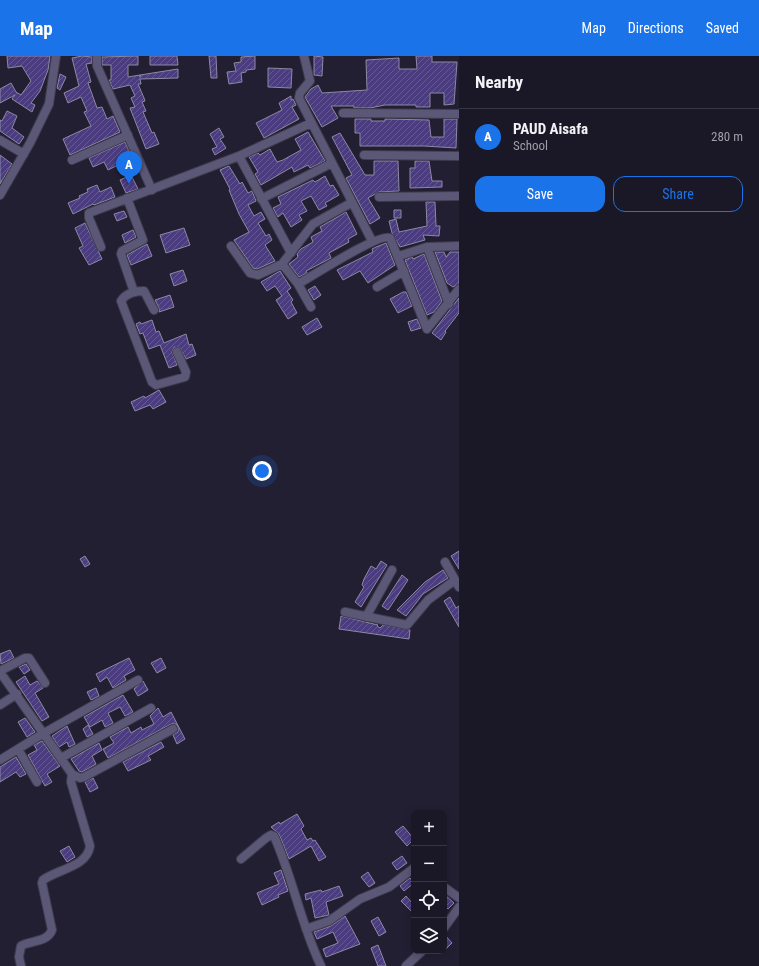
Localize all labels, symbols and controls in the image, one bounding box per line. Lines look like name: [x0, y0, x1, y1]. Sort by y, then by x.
text: Map: [20, 17, 53, 40]
text: Map: [582, 20, 606, 36]
text: Directions: [628, 20, 684, 36]
text: Saved: [706, 20, 739, 36]
text: Nearby: [475, 72, 523, 92]
text: PAUD Aisafa: [513, 120, 588, 138]
text: A: [484, 129, 492, 144]
text: 280 m: [711, 129, 743, 144]
text: School: [513, 138, 548, 153]
pin: A: [116, 151, 142, 184]
button: Save: [475, 176, 605, 212]
button: Share: [613, 176, 743, 212]
your location: [252, 461, 272, 481]
map controls: [411, 810, 447, 954]
button: +: [411, 810, 447, 846]
button: −: [411, 846, 447, 882]
button: locate: [411, 882, 447, 918]
button: layers: [411, 918, 447, 954]

